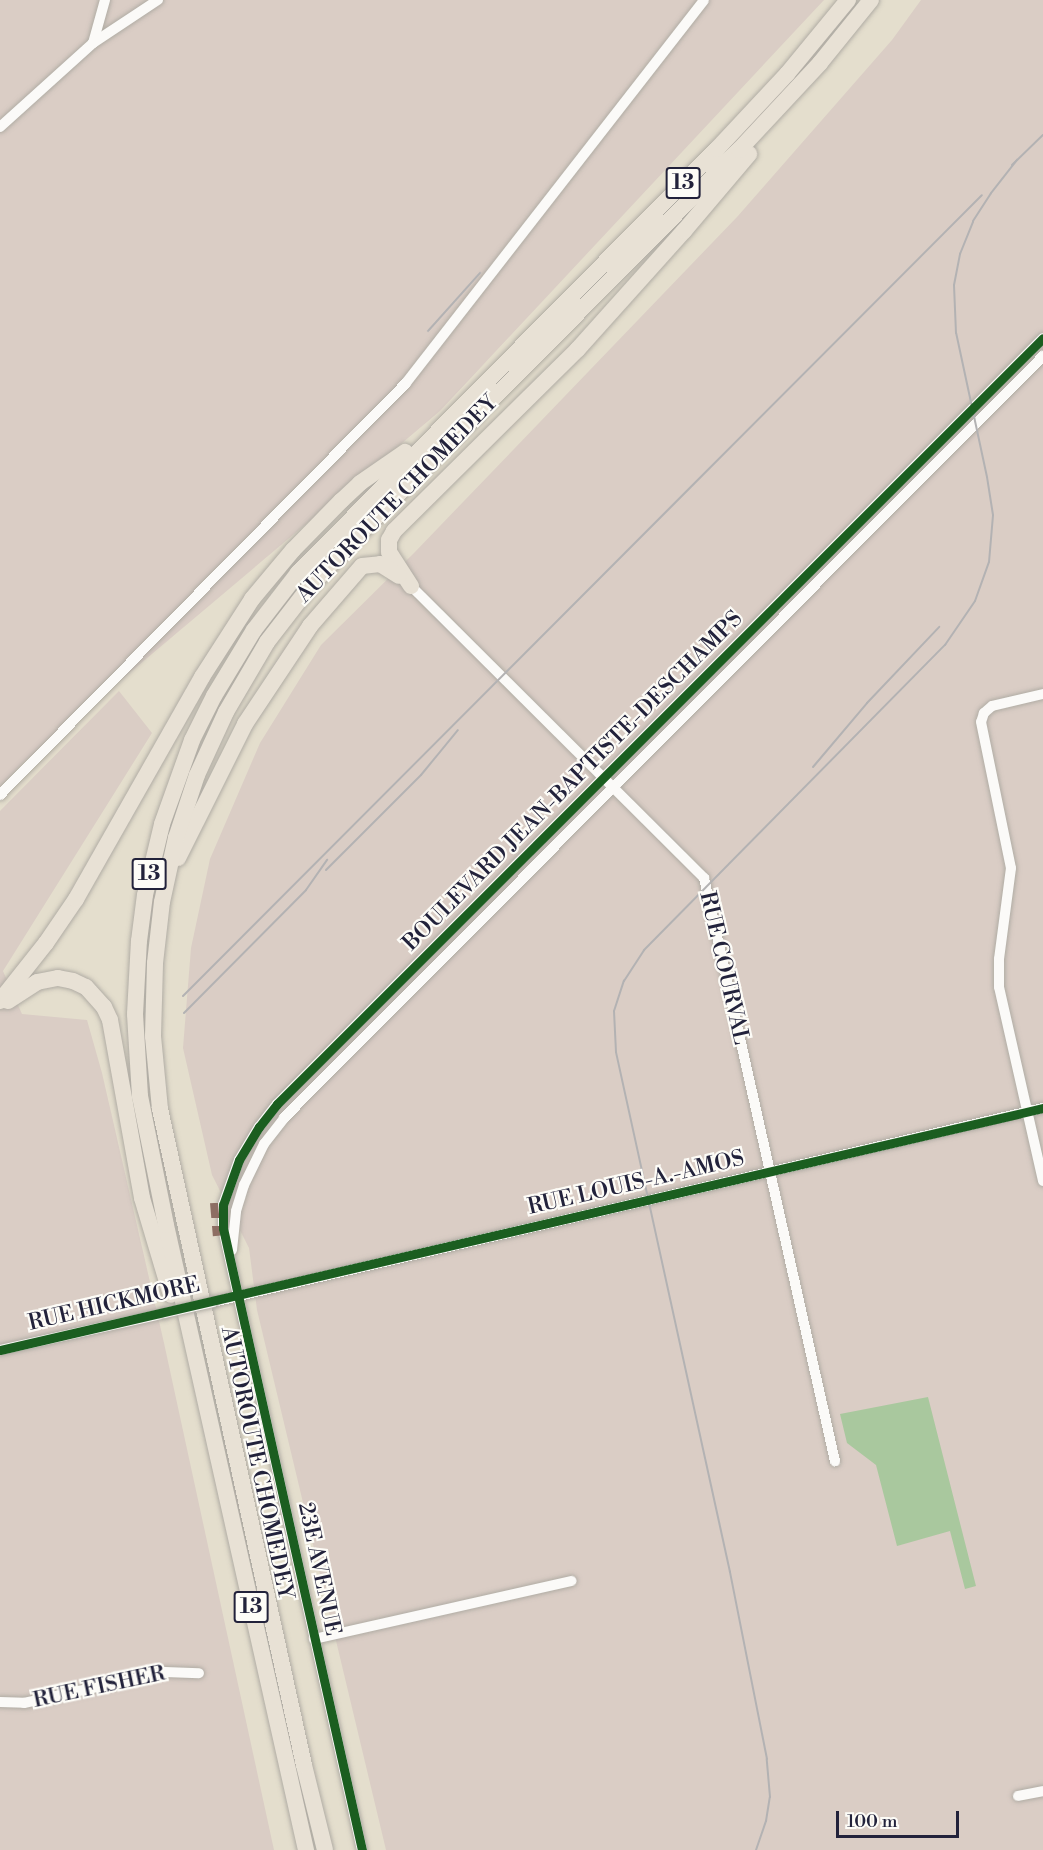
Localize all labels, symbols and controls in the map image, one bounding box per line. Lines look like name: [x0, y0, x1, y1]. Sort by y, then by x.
road number: 13: [665, 165, 701, 201]
street label: AUTOROUTE CHOMEDEY: [291, 390, 503, 608]
street label: BOULEVARD JEAN-BAPTISTE-DESCHAMPS: [398, 606, 748, 956]
road number: 13: [131, 856, 167, 892]
street label: RUE COURVAL: [694, 889, 754, 1047]
street label: RUE LOUIS-A.-AMOS: [525, 1145, 747, 1221]
street label: RUE HICKMORE: [26, 1271, 202, 1337]
street label: AUTOROUTE CHOMEDEY: [215, 1324, 299, 1602]
street label: 23E AVENUE: [292, 1500, 346, 1638]
road number: 13: [233, 1589, 269, 1625]
street label: RUE FISHER: [31, 1660, 167, 1714]
scale bar: [839, 1799, 962, 1837]
text: 100 m: [847, 1810, 898, 1833]

